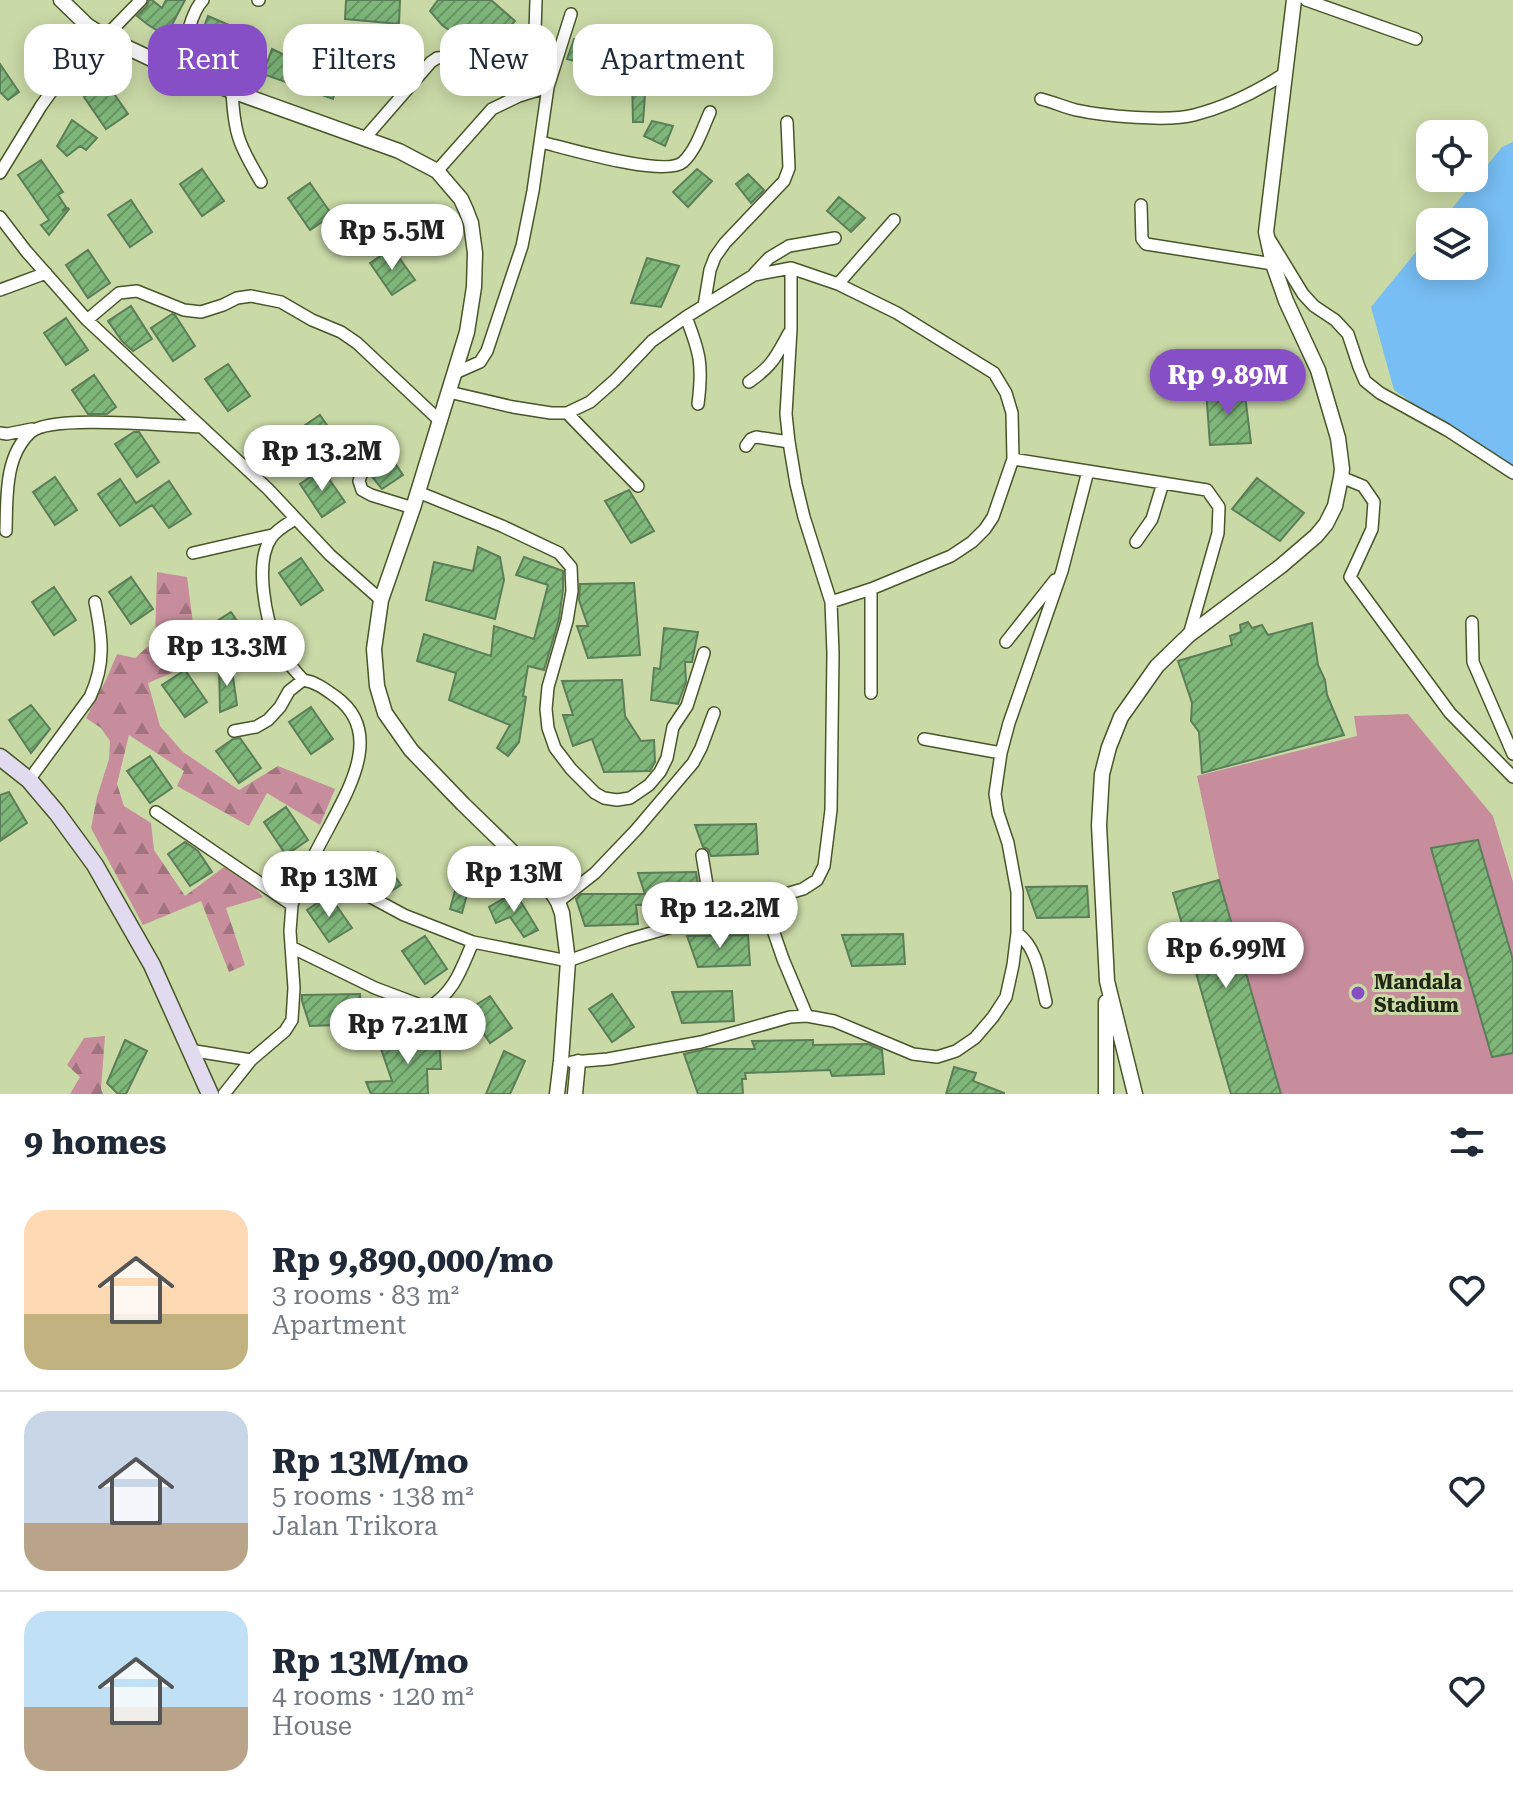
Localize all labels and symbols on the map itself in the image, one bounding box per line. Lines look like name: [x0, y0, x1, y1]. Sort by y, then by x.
pin: Rp 5.5M: [318, 204, 466, 272]
pin: Rp 9.89M: [1145, 349, 1311, 417]
pin: Rp 13.2M: [239, 425, 405, 493]
pin: Rp 13.3M: [144, 620, 310, 688]
pin: Rp 13M: [449, 846, 579, 914]
pin: Rp 13M: [264, 851, 394, 919]
pin: Rp 12.2M: [637, 882, 803, 950]
pin: Rp 6.99M: [1143, 922, 1309, 990]
place label: Mandala Stadium: [1374, 970, 1462, 1017]
marker: Mandala Stadium: [1349, 984, 1367, 1002]
pin: Rp 7.21M: [325, 998, 491, 1066]

